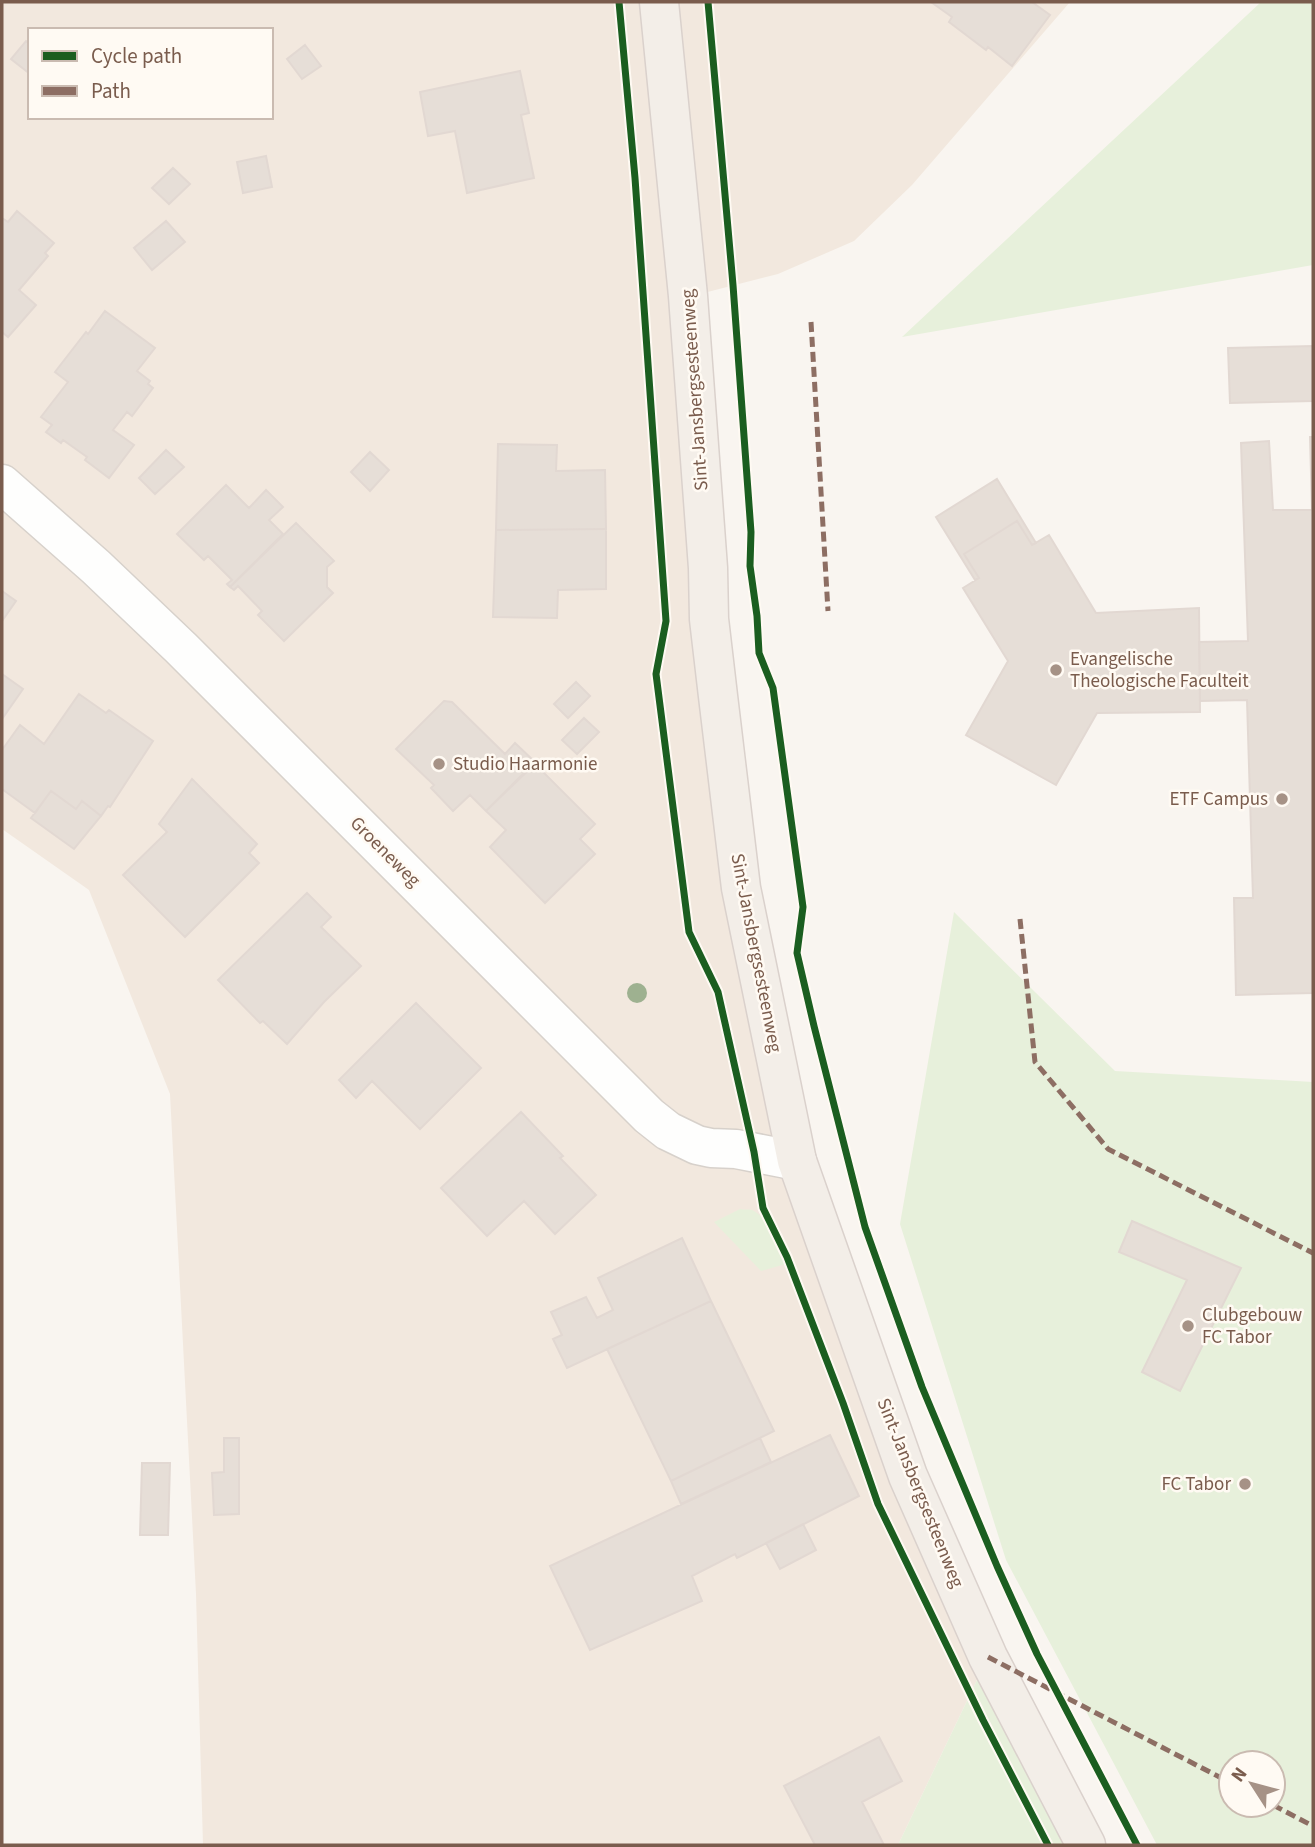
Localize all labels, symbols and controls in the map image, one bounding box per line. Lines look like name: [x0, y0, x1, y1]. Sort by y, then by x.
legend: [28, 28, 273, 119]
text: Cycle path: [91, 41, 182, 71]
text: Path: [91, 76, 131, 106]
street label: Sint-Jansbergsesteenweg: [674, 288, 716, 492]
place label: Evangelische Theologische Faculteit: [1070, 646, 1249, 695]
marker: Evangelische Theologische Faculteit: [1048, 662, 1064, 678]
place label: Studio Haarmonie: [453, 751, 597, 778]
marker: Studio Haarmonie: [431, 756, 447, 772]
place label: ETF Campus: [1170, 786, 1268, 813]
marker: ETF Campus: [1274, 791, 1290, 807]
street label: Groeneweg: [344, 811, 427, 894]
street label: Sint-Jansbergsesteenweg: [723, 851, 789, 1055]
place label: Clubgebouw FC Tabor: [1202, 1302, 1302, 1351]
marker: Clubgebouw FC Tabor: [1180, 1318, 1196, 1334]
street label: Sint-Jansbergsesteenweg: [870, 1394, 971, 1592]
place label: FC Tabor: [1161, 1471, 1231, 1498]
marker: FC Tabor: [1237, 1476, 1253, 1492]
north arrow: [1217, 1749, 1287, 1819]
text: N: [1225, 1762, 1254, 1788]

